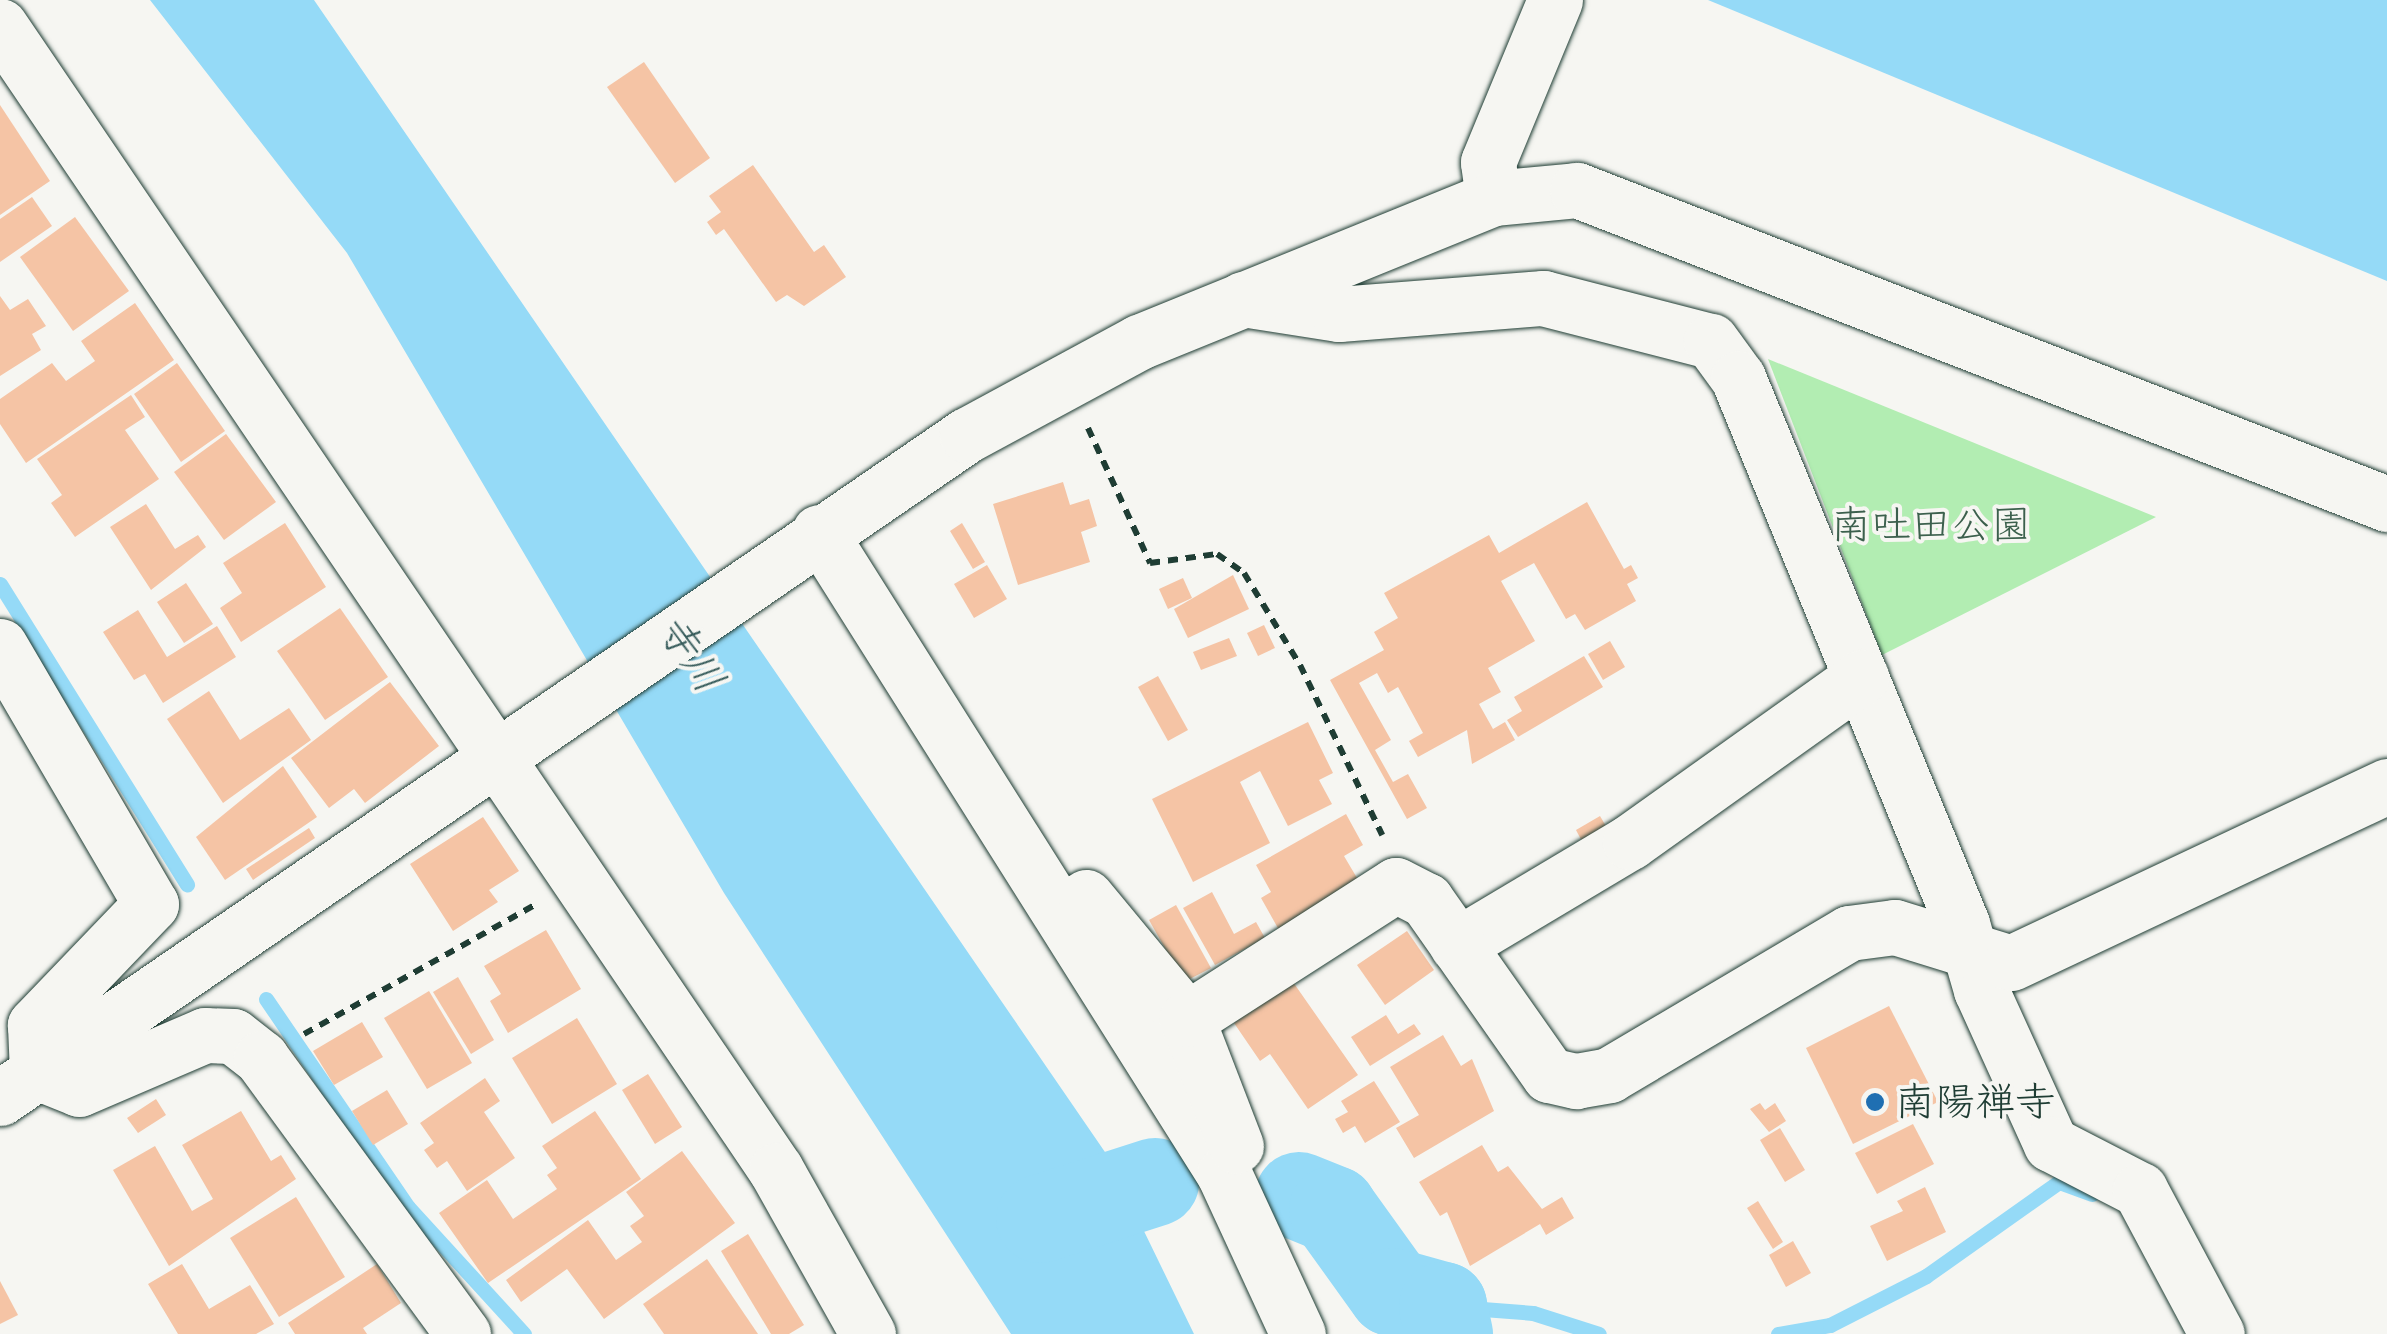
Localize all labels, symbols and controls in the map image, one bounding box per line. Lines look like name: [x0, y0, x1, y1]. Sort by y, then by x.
park label: 南吐田公園: [1831, 501, 2031, 549]
water label: 寺川: [646, 605, 734, 703]
place label: 南陽禅寺: [1895, 1078, 2055, 1126]
marker: 南陽禅寺: [1864, 1091, 1886, 1113]

